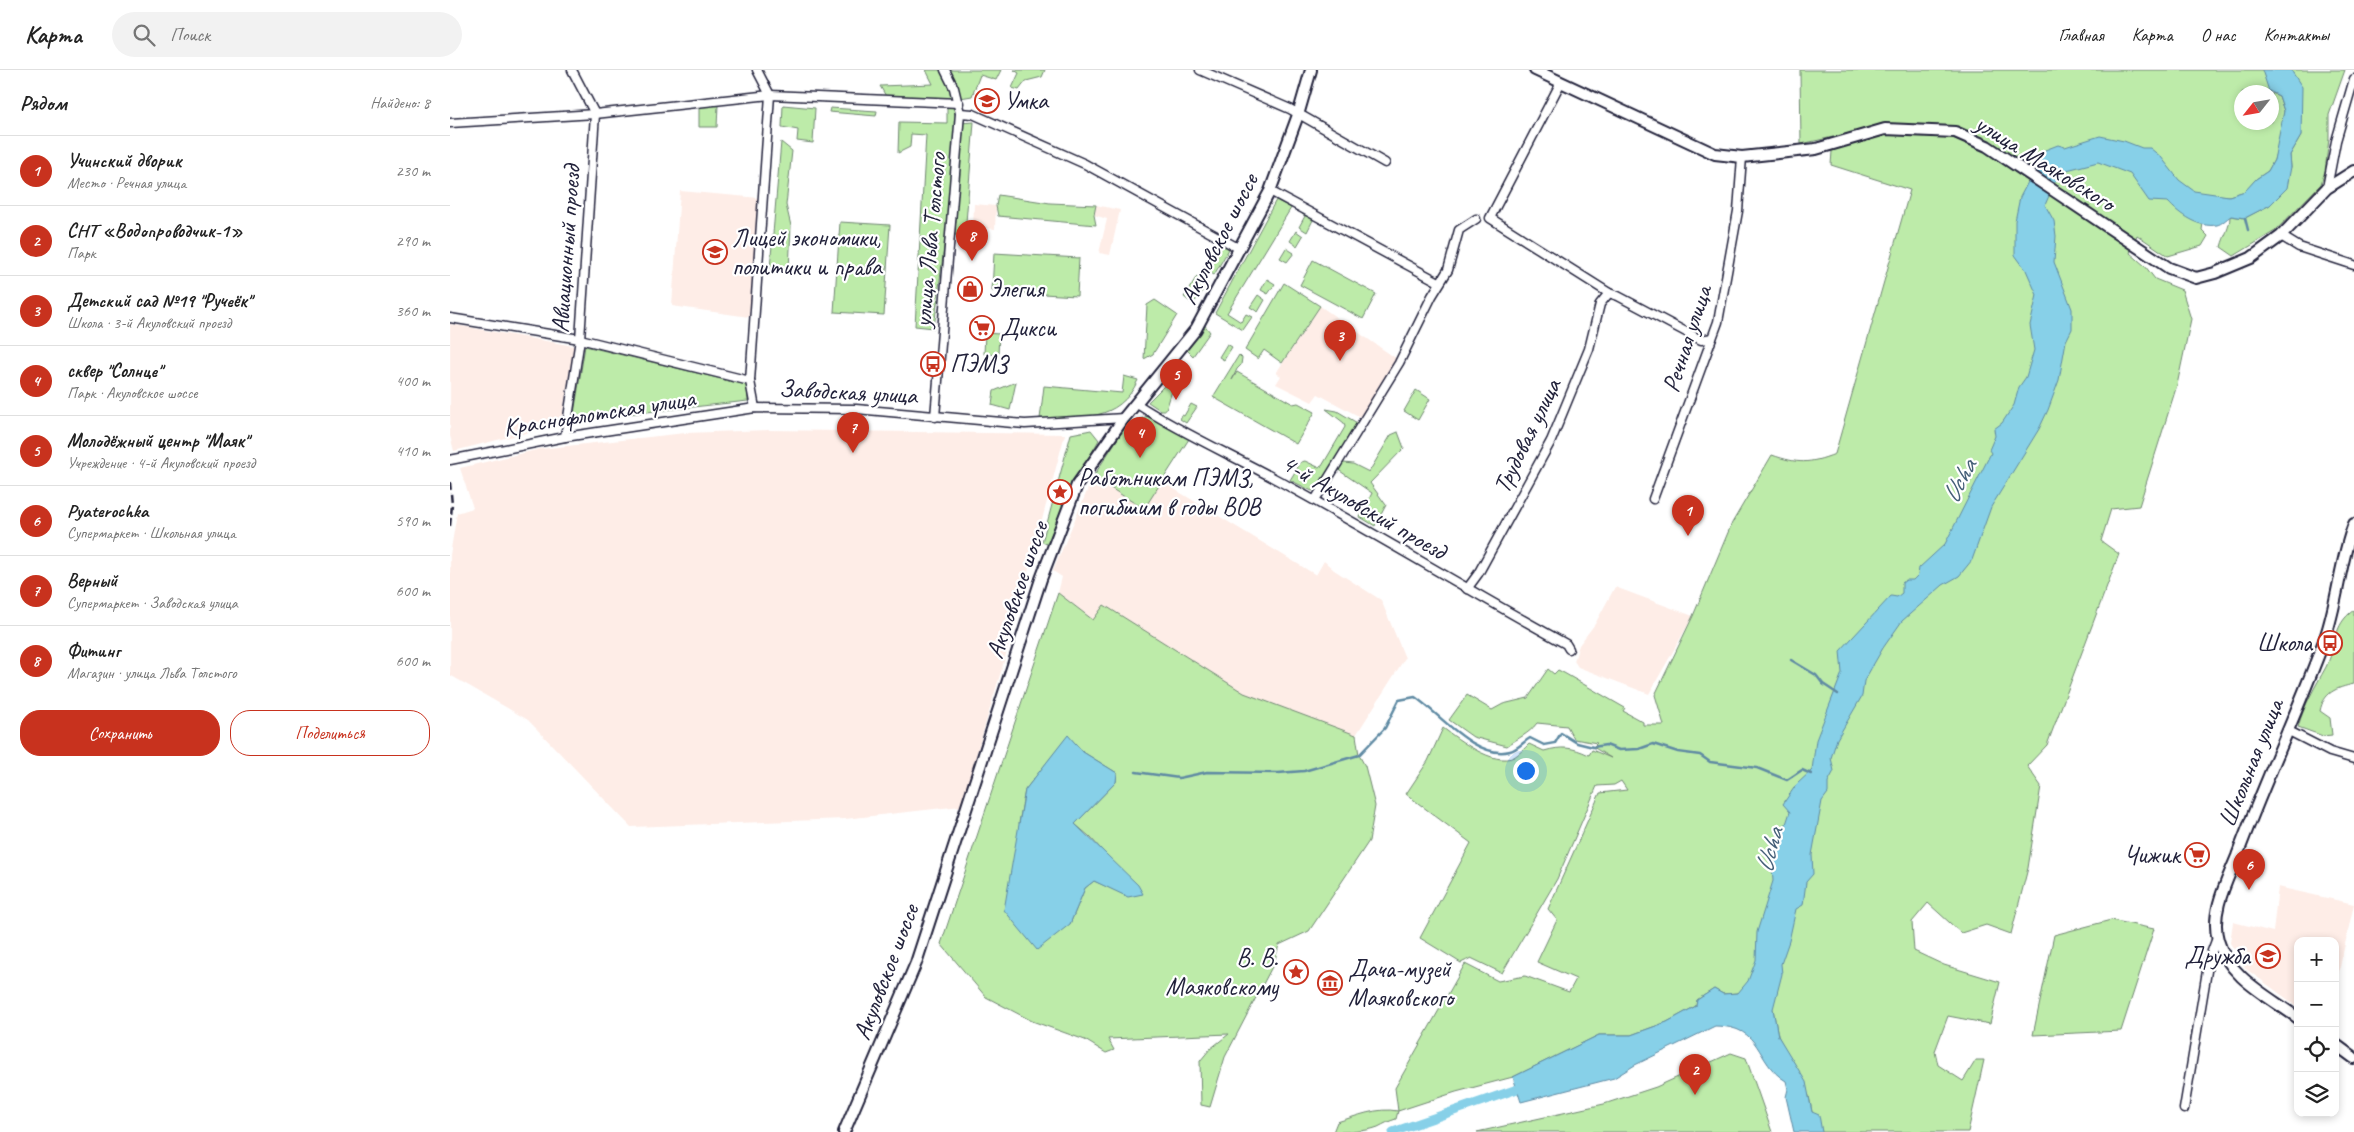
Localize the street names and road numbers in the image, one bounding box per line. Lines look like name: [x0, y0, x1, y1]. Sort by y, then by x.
street label: улица Маяковского: [1967, 106, 2124, 220]
street label: улица Льва Толстого: [906, 150, 954, 331]
street label: Авиационный проезд: [544, 162, 588, 334]
street label: Акуловское шоссе: [1172, 167, 1266, 310]
street label: Речная улица: [1655, 279, 1720, 396]
street label: Заводская улица: [778, 372, 920, 412]
street label: Трудовая улица: [1486, 372, 1569, 498]
street label: Краснофлотская улица: [501, 382, 699, 444]
street label: 4-й Акуловский проезд: [1276, 447, 1454, 568]
street label: Акуловское шоссе: [979, 516, 1056, 663]
street label: Школьная улица: [2211, 692, 2292, 832]
street label: Акуловское шоссе: [846, 898, 927, 1044]

